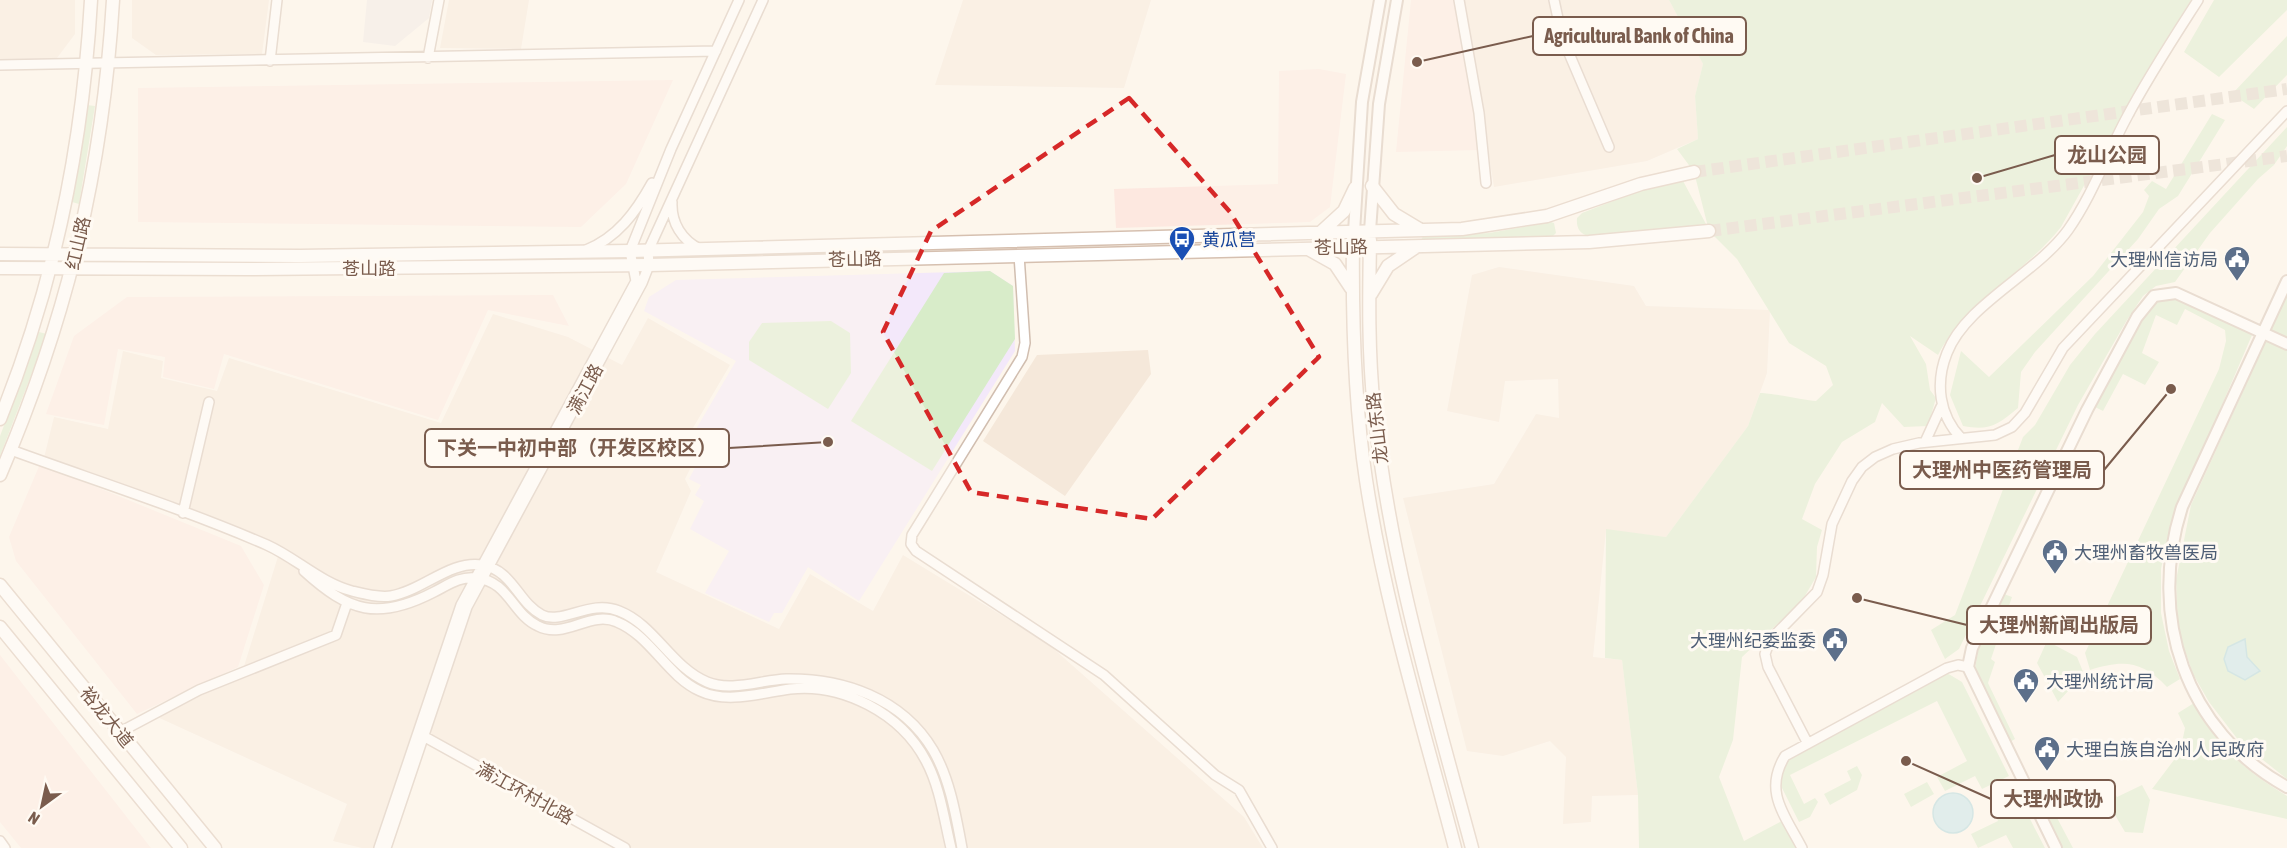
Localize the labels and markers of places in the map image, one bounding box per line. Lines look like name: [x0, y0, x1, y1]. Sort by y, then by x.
callout: Agricultural Bank of China: [1533, 17, 1746, 55]
callout: 龙山公园: [2055, 136, 2159, 174]
bus stop icon: 黄瓜营: [1167, 224, 1197, 262]
place label: 黄瓜营: [1202, 229, 1256, 250]
public building icon: 大理州信访局: [2222, 244, 2252, 282]
place label: 大理州信访局: [2110, 249, 2218, 270]
callout: 下关一中初中部（开发区校区）: [425, 429, 729, 467]
callout: 大理州中医药管理局: [1900, 451, 2104, 489]
public building icon: 大理州畜牧兽医局: [2040, 537, 2070, 575]
place label: 大理州畜牧兽医局: [2074, 542, 2218, 563]
callout: 大理州新闻出版局: [1967, 606, 2151, 644]
public building icon: 大理州纪委监委: [1820, 625, 1850, 663]
place label: 大理州纪委监委: [1690, 630, 1816, 651]
public building icon: 大理州统计局: [2011, 666, 2041, 704]
place label: 大理州统计局: [2046, 671, 2154, 692]
public building icon: 大理白族自治州人民政府: [2032, 734, 2062, 772]
place label: 大理白族自治州人民政府: [2066, 739, 2264, 760]
callout: 大理州政协: [1991, 780, 2115, 818]

